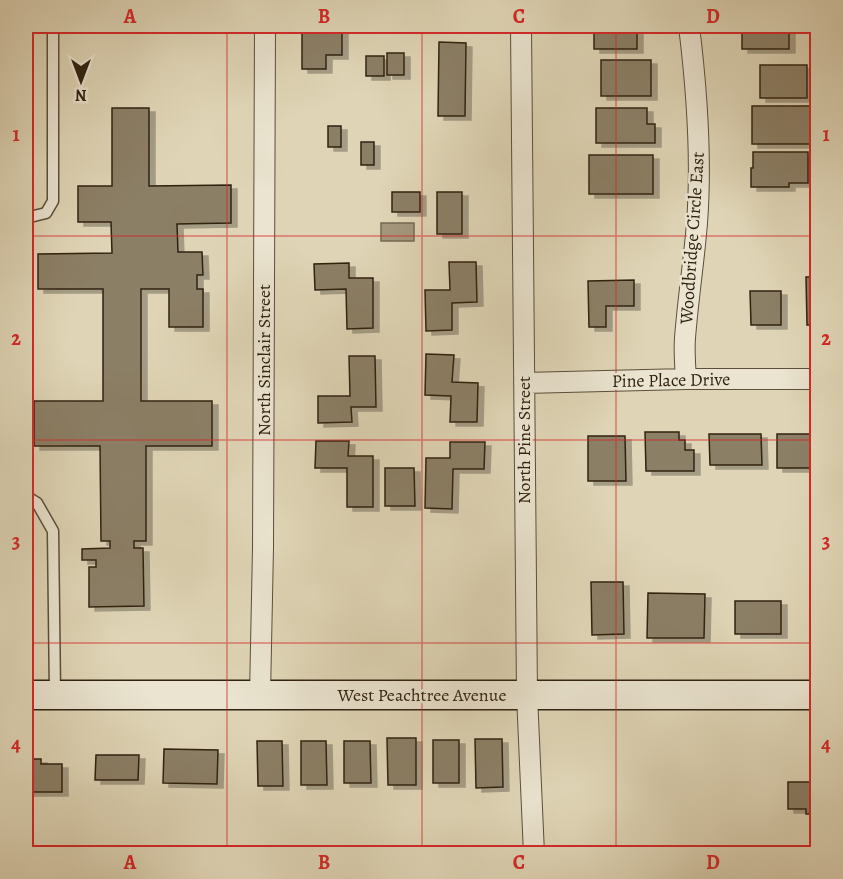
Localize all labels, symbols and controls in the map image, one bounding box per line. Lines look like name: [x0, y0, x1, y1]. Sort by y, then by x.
text: A: [123, 3, 137, 30]
text: B: [318, 3, 330, 30]
text: C: [513, 3, 525, 30]
text: D: [706, 3, 720, 30]
north arrow: [51, 51, 111, 111]
text: N: [75, 84, 87, 106]
text: 1: [12, 121, 20, 148]
text: 1: [822, 121, 830, 148]
street label: Woodbridge Circle East: [674, 151, 710, 326]
street label: North Sinclair Street: [252, 284, 276, 436]
text: 2: [11, 325, 21, 352]
text: 2: [821, 325, 831, 352]
street label: Pine Place Drive: [612, 367, 730, 393]
street label: North Pine Street: [512, 376, 536, 504]
text: 3: [12, 528, 20, 555]
text: 3: [822, 528, 830, 555]
street label: West Peachtree Avenue: [337, 683, 506, 707]
text: 4: [11, 731, 21, 758]
text: 4: [821, 731, 831, 758]
text: A: [123, 849, 137, 876]
text: B: [318, 849, 330, 876]
text: C: [513, 849, 525, 876]
text: D: [706, 849, 720, 876]

